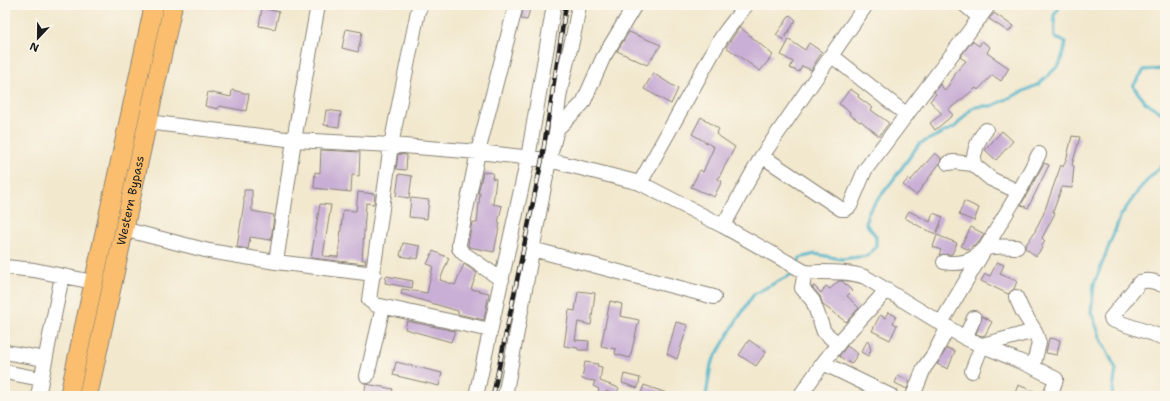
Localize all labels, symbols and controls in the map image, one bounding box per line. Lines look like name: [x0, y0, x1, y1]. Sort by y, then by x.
north arrow: [18, 18, 58, 58]
text: N: [27, 38, 41, 55]
street label: Western Bypass: [113, 154, 148, 247]

